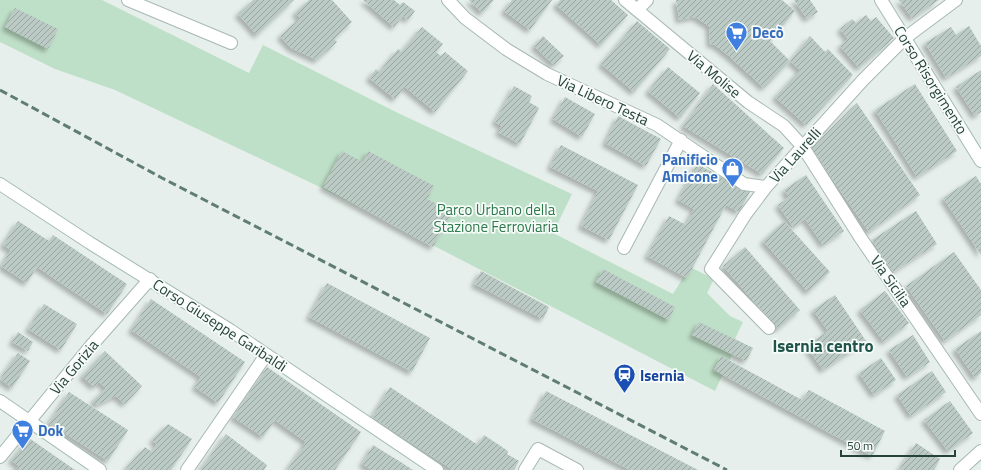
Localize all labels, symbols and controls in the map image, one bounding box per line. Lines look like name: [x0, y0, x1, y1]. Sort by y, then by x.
supermarket icon: Decò: [723, 19, 749, 52]
place label: Decò: [752, 21, 784, 44]
street label: Corso Risorgimento: [888, 21, 974, 139]
street label: Via Molise: [682, 44, 746, 104]
street label: Via Libero Testa: [553, 69, 653, 132]
street label: Via Laurelli: [764, 122, 826, 188]
place label: Panificio Amicone: [662, 148, 718, 188]
shop icon: Panificio Amicone: [720, 155, 746, 188]
park label: Parco Urbano della Stazione Ferroviaria: [434, 198, 559, 238]
street label: Via Sicilia: [865, 251, 917, 312]
street label: Corso Giuseppe Garibaldi: [148, 273, 292, 377]
district label: Isernia centro: [772, 333, 874, 359]
street label: Via Gorizia: [44, 334, 104, 400]
station icon: Isernia: [612, 362, 638, 395]
place label: Isernia: [640, 364, 685, 387]
supermarket icon: Dok: [10, 417, 36, 450]
place label: Dok: [38, 419, 64, 442]
scale bar: [841, 432, 955, 458]
text: 50 m: [847, 436, 873, 455]

